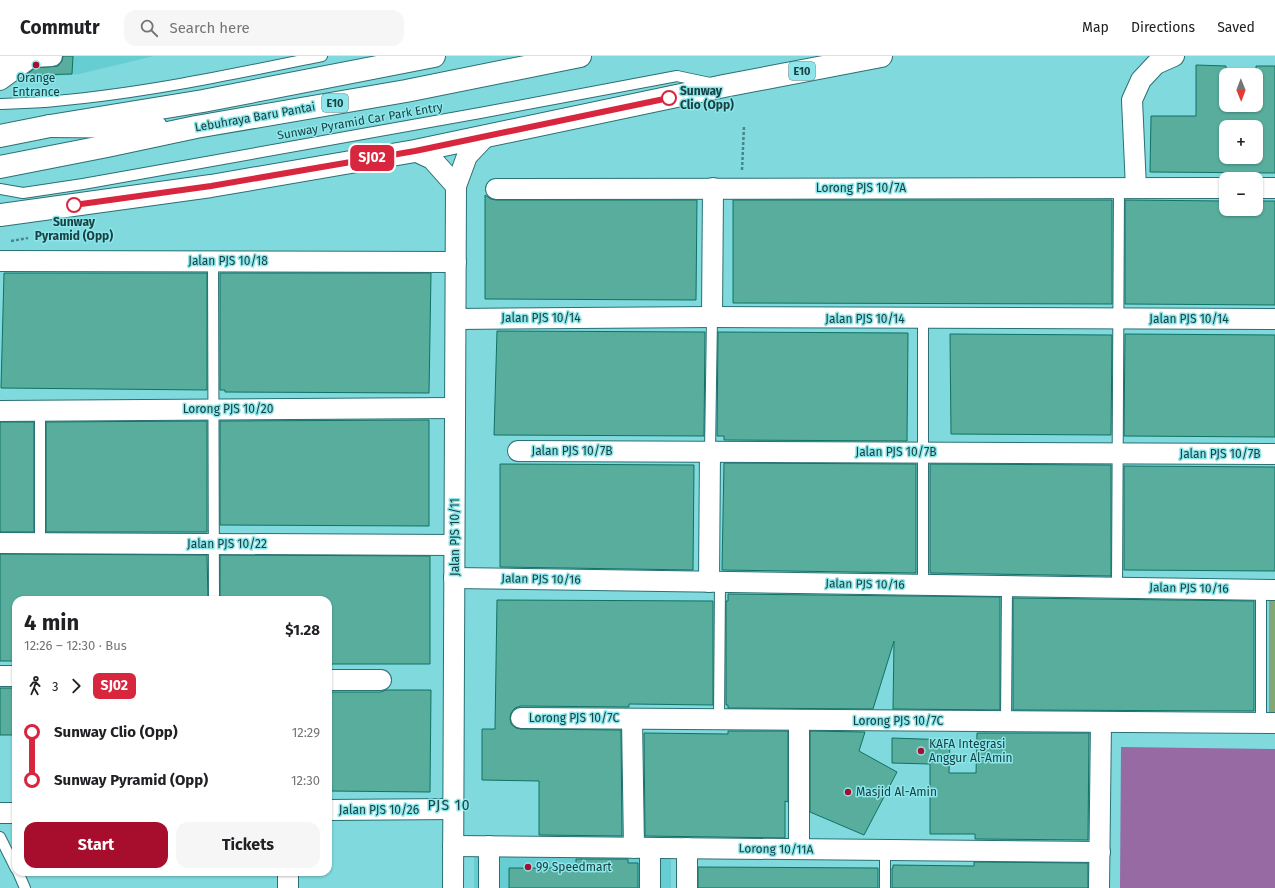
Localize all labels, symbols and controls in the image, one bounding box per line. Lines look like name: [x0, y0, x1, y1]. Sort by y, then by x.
search box: [124, 10, 404, 46]
text: Commutr: [20, 16, 100, 39]
icon: search: [138, 17, 160, 39]
text: Search here: [170, 19, 250, 37]
text: Map: [1082, 19, 1109, 36]
text: Directions: [1131, 19, 1195, 36]
text: Saved: [1217, 19, 1255, 36]
marker: Orange Entrance: [31, 60, 41, 70]
road number: E10: [789, 62, 815, 80]
north arrow: [1219, 68, 1263, 112]
map controls: [1219, 68, 1263, 216]
place label: Orange Entrance: [12, 71, 60, 99]
place label: Sunway Clio (Opp): [680, 84, 734, 112]
marker: Sunway Clio (Opp): [661, 90, 677, 106]
road number: E10: [322, 94, 348, 112]
street label: Lebuhraya Baru Pantai: [194, 100, 316, 134]
street label: Sunway Pyramid Car Park Entry: [276, 100, 444, 142]
button: +: [1219, 120, 1263, 164]
line badge: SJ02: [344, 145, 400, 171]
text: SJ02: [358, 149, 386, 166]
button: −: [1219, 172, 1263, 216]
street label: Lorong PJS 10/7A: [816, 181, 906, 195]
marker: Sunway Pyramid (Opp): [66, 197, 82, 213]
place label: Sunway Pyramid (Opp): [35, 215, 113, 243]
street label: Jalan PJS 10/18: [188, 254, 268, 268]
street label: Jalan PJS 10/14: [501, 311, 581, 325]
street label: Jalan PJS 10/14: [825, 312, 905, 326]
street label: Jalan PJS 10/14: [1149, 312, 1229, 326]
street label: Lorong PJS 10/20: [183, 402, 274, 416]
street label: Jalan PJS 10/7B: [531, 444, 613, 458]
street label: Jalan PJS 10/7B: [855, 445, 937, 459]
street label: Jalan PJS 10/7B: [1179, 447, 1261, 461]
street label: Jalan PJS 10/11: [448, 498, 462, 576]
street label: Jalan PJS 10/22: [187, 537, 267, 551]
street label: Jalan PJS 10/16: [501, 571, 581, 587]
street label: Jalan PJS 10/16: [825, 576, 905, 592]
street label: Jalan PJS 10/16: [1149, 580, 1229, 596]
text: 4 min: [24, 609, 79, 636]
text: $1.28: [285, 621, 320, 639]
text: 12:26 – 12:30 · Bus: [24, 638, 127, 653]
icon: walk: [24, 675, 46, 697]
icon: forward: [65, 675, 87, 697]
text: SJ02: [101, 677, 128, 694]
text: 3: [52, 679, 59, 694]
street label: Lorong PJS 10/7C: [529, 711, 620, 725]
street label: Lorong PJS 10/7C: [853, 714, 944, 728]
text: Sunway Clio (Opp): [54, 723, 178, 741]
text: 12:29: [292, 725, 320, 740]
place label: KAFA Integrasi Anggur Al-Amin: [929, 737, 1013, 765]
marker: KAFA Integrasi Anggur Al-Amin: [916, 746, 926, 756]
text: Sunway Pyramid (Opp): [54, 771, 208, 789]
text: 12:30: [291, 773, 320, 788]
place label: Masjid Al-Amin: [856, 785, 937, 799]
marker: Masjid Al-Amin: [843, 787, 853, 797]
district label: PJS 10: [427, 797, 471, 814]
street label: Jalan PJS 10/26: [339, 803, 419, 817]
button: Start: [24, 822, 168, 868]
button: Tickets: [176, 822, 320, 868]
street label: Lorong 10/11A: [738, 841, 814, 857]
place label: 99 Speedmart: [536, 860, 612, 874]
marker: 99 Speedmart: [523, 862, 533, 872]

